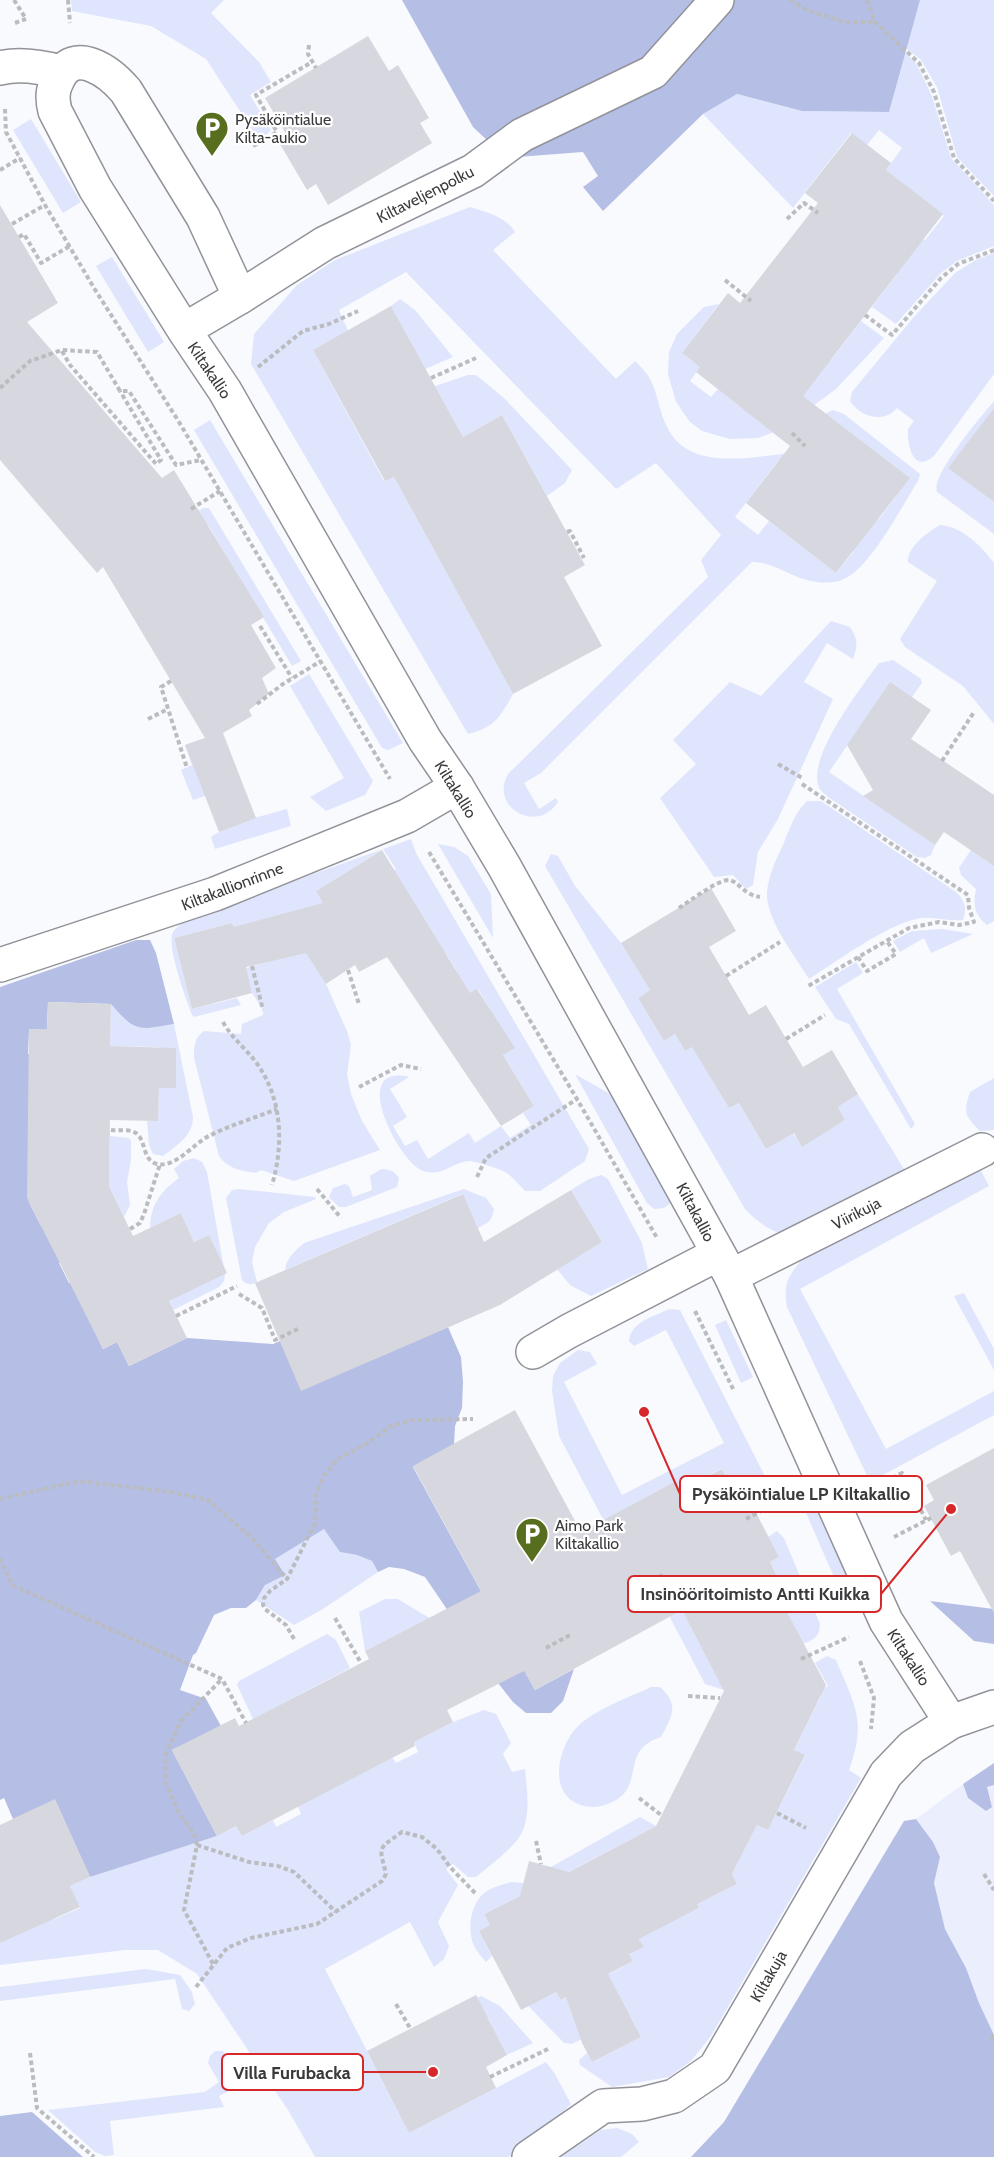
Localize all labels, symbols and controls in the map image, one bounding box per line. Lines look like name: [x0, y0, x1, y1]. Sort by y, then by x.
parking icon: Pysäköintialue Kilta-aukio: [194, 110, 230, 157]
place label: Pysäköintialue Kilta-aukio: [235, 110, 331, 147]
street label: Kiltaveljenpolku: [373, 162, 477, 227]
street label: Kiltakallio: [184, 338, 235, 402]
street label: Kiltakallio: [431, 757, 481, 822]
street label: Kiltakallionrinne: [179, 858, 286, 915]
street label: Kiltakallio: [672, 1179, 719, 1245]
street label: Viirikuja: [829, 1193, 884, 1234]
callout: Pysäköintialue LP Kiltakallio: [680, 1476, 922, 1512]
text: Pysäköintialue LP Kiltakallio: [692, 1483, 910, 1505]
parking icon: Aimo Park Kiltakallio: [514, 1516, 550, 1563]
place label: Aimo Park Kiltakallio: [555, 1516, 624, 1553]
callout: Insinööritoimisto Antti Kuikka: [628, 1576, 881, 1612]
text: Insinööritoimisto Antti Kuikka: [640, 1583, 870, 1605]
street label: Kiltakallio: [883, 1625, 934, 1689]
street label: Kiltakuja: [746, 1947, 791, 2005]
callout: Villa Furubacka: [222, 2054, 363, 2090]
text: Villa Furubacka: [233, 2062, 351, 2084]

